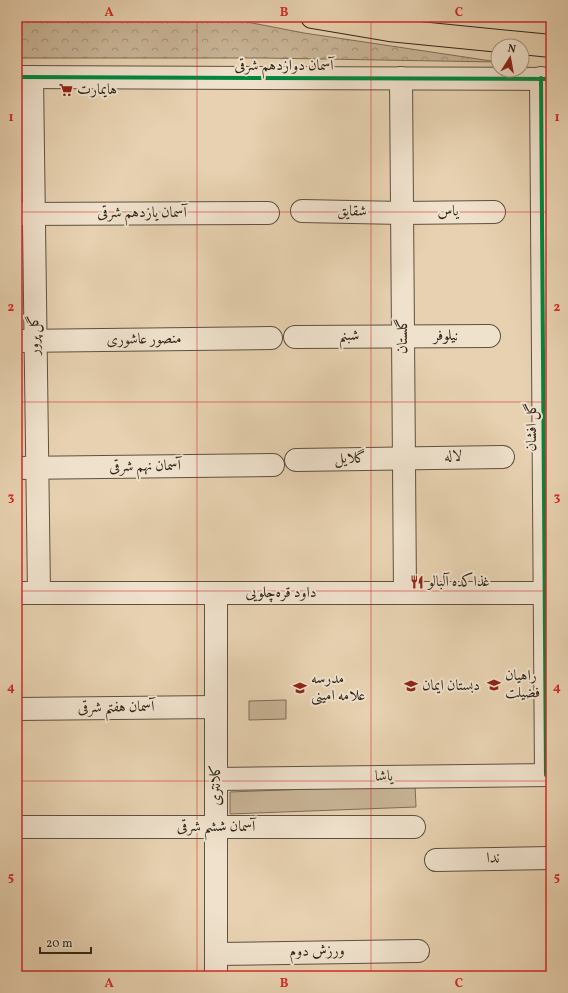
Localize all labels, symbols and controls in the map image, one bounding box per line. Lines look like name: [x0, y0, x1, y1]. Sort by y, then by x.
text: A: [104, 4, 114, 22]
text: B: [280, 4, 289, 22]
text: C: [455, 4, 463, 22]
north arrow: [490, 38, 530, 78]
text: N: [506, 42, 517, 58]
street label: آسمان دوازدهم شرقی: [234, 56, 335, 79]
place label: هایمارت: [77, 80, 117, 101]
supermarket icon: هایمارت: [58, 82, 74, 98]
text: 1: [8, 109, 14, 127]
text: 1: [554, 109, 560, 127]
street label: شقایق: [337, 201, 367, 223]
street label: یاس: [437, 201, 460, 223]
street label: آسمان یازدهم شرقی: [97, 203, 188, 226]
text: 2: [8, 299, 15, 317]
text: 2: [554, 299, 561, 317]
street label: گل پرور: [24, 315, 46, 357]
street label: گلستان: [393, 318, 414, 354]
street label: شبنم: [339, 326, 359, 350]
street label: نیلوفر: [432, 326, 458, 347]
street label: منصور عاشوری: [106, 329, 182, 351]
street label: گل افشان: [522, 402, 543, 452]
street label: لاله: [444, 446, 462, 468]
street label: گلایل: [334, 448, 366, 470]
street label: آسمان نهم شرقی: [109, 456, 183, 480]
text: 3: [8, 489, 15, 507]
text: 3: [554, 489, 561, 507]
place label: غذاکده آلبالو: [426, 572, 490, 593]
restaurant icon: غذاکده آلبالو: [409, 574, 425, 590]
street label: داود قره‌چلویی: [246, 583, 316, 604]
place label: راهیان فضیلت: [505, 666, 540, 704]
place label: مدرسه علامه امینی: [311, 669, 366, 707]
place label: دبستان ایمان: [422, 676, 480, 697]
school or university icon: راهیان فضیلت: [486, 677, 502, 693]
school or university icon: دبستان ایمان: [403, 678, 419, 694]
text: 4: [7, 679, 15, 697]
text: 4: [553, 679, 561, 697]
school or university icon: مدرسه علامه امینی: [292, 680, 308, 696]
street label: آسمان هفتم شرقی: [77, 697, 156, 722]
street label: کلانتری: [206, 764, 227, 806]
street label: یاشا: [375, 766, 394, 788]
street label: آسمان ششم شرقی: [177, 817, 257, 841]
street label: ندا: [486, 848, 500, 870]
text: 5: [8, 869, 14, 887]
text: 5: [554, 869, 560, 887]
scale bar: [40, 929, 91, 955]
text: 20 m: [46, 936, 73, 952]
street label: ورزش دوم: [289, 941, 345, 964]
text: A: [104, 975, 114, 993]
text: B: [280, 975, 289, 993]
text: C: [455, 975, 463, 993]

